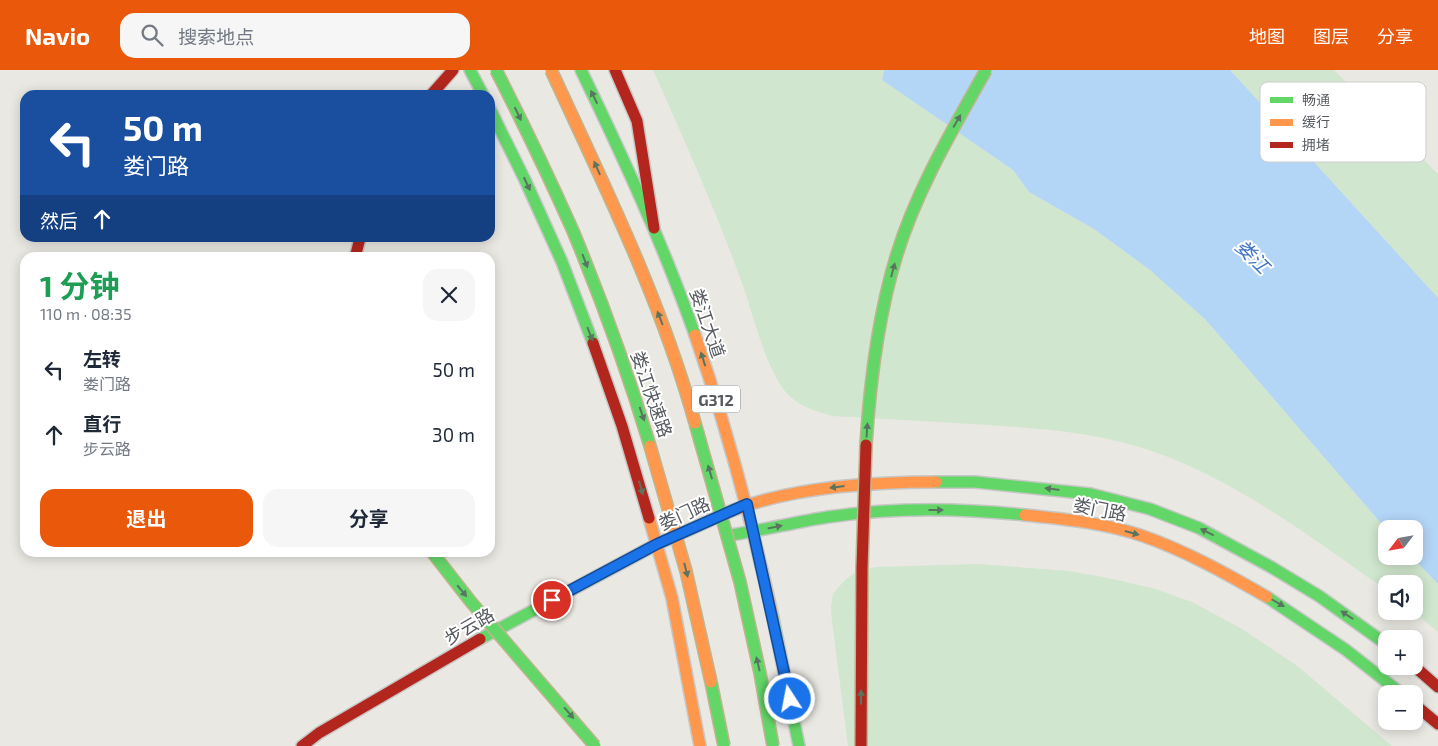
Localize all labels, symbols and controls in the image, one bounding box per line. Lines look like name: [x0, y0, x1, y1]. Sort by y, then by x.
search box: [120, 13, 470, 58]
text: Navio: [25, 21, 90, 50]
icon: search: [138, 21, 166, 49]
text: 搜索地点: [178, 25, 254, 48]
text: 地图: [1249, 25, 1285, 47]
text: 图层: [1313, 25, 1349, 47]
text: 分享: [1377, 25, 1413, 47]
legend: [1260, 82, 1426, 162]
one-way arrow: [589, 89, 598, 104]
text: 畅通: [1302, 91, 1330, 108]
text: 50 m: [123, 106, 203, 148]
one-way arrow: [514, 107, 522, 121]
icon: left: [40, 110, 105, 175]
text: 缓行: [1302, 113, 1330, 130]
one-way arrow: [953, 114, 962, 127]
text: 拥堵: [1302, 136, 1330, 153]
text: 娄门路: [123, 152, 189, 178]
one-way arrow: [593, 161, 601, 175]
one-way arrow: [523, 177, 531, 191]
icon: ahead: [88, 205, 116, 233]
text: 然后: [40, 209, 78, 232]
water label: 娄江: [1231, 234, 1276, 279]
one-way arrow: [582, 254, 590, 268]
one-way arrow: [889, 262, 897, 277]
text: 1 分钟: [40, 267, 119, 303]
button: close: [423, 269, 475, 321]
street label: 娄江大道: [686, 285, 730, 361]
text: 110 m · 08:35: [40, 304, 132, 323]
one-way arrow: [656, 310, 664, 325]
one-way arrow: [586, 327, 594, 342]
text: 左转: [83, 347, 121, 370]
street label: 娄江快速路: [627, 348, 677, 440]
one-way arrow: [699, 352, 706, 367]
icon: left: [40, 356, 68, 384]
text: 50 m: [432, 358, 475, 381]
text: 娄门路: [83, 374, 131, 393]
road number: G312: [692, 386, 740, 412]
one-way arrow: [639, 406, 646, 421]
text: 直行: [83, 412, 121, 435]
icon: ahead: [40, 421, 68, 449]
one-way arrow: [864, 422, 872, 438]
text: 30 m: [432, 423, 475, 446]
text: 步云路: [83, 439, 131, 458]
one-way arrow: [706, 465, 714, 480]
one-way arrow: [637, 481, 645, 496]
one-way arrow: [829, 483, 845, 491]
one-way arrow: [1043, 485, 1059, 493]
button: 退出: [40, 489, 253, 547]
button: 分享: [263, 489, 475, 547]
street label: 娄门路: [655, 492, 713, 534]
street label: 娄门路: [1071, 493, 1129, 525]
one-way arrow: [928, 506, 944, 514]
north arrow: [1378, 520, 1422, 565]
map controls: [1378, 520, 1423, 730]
one-way arrow: [767, 523, 782, 531]
one-way arrow: [1200, 528, 1214, 536]
one-way arrow: [1124, 530, 1139, 538]
one-way arrow: [682, 562, 690, 577]
button: sound: [1378, 575, 1423, 620]
pin: [531, 579, 573, 621]
one-way arrow: [456, 584, 467, 597]
icon: arrive: [538, 586, 566, 614]
one-way arrow: [1271, 599, 1284, 608]
street label: 步云路: [440, 603, 498, 649]
one-way arrow: [1340, 610, 1354, 620]
button: +: [1378, 630, 1423, 675]
one-way arrow: [754, 656, 762, 671]
position arrow: [763, 672, 815, 724]
button: −: [1378, 685, 1423, 730]
one-way arrow: [857, 689, 865, 705]
one-way arrow: [563, 707, 574, 720]

